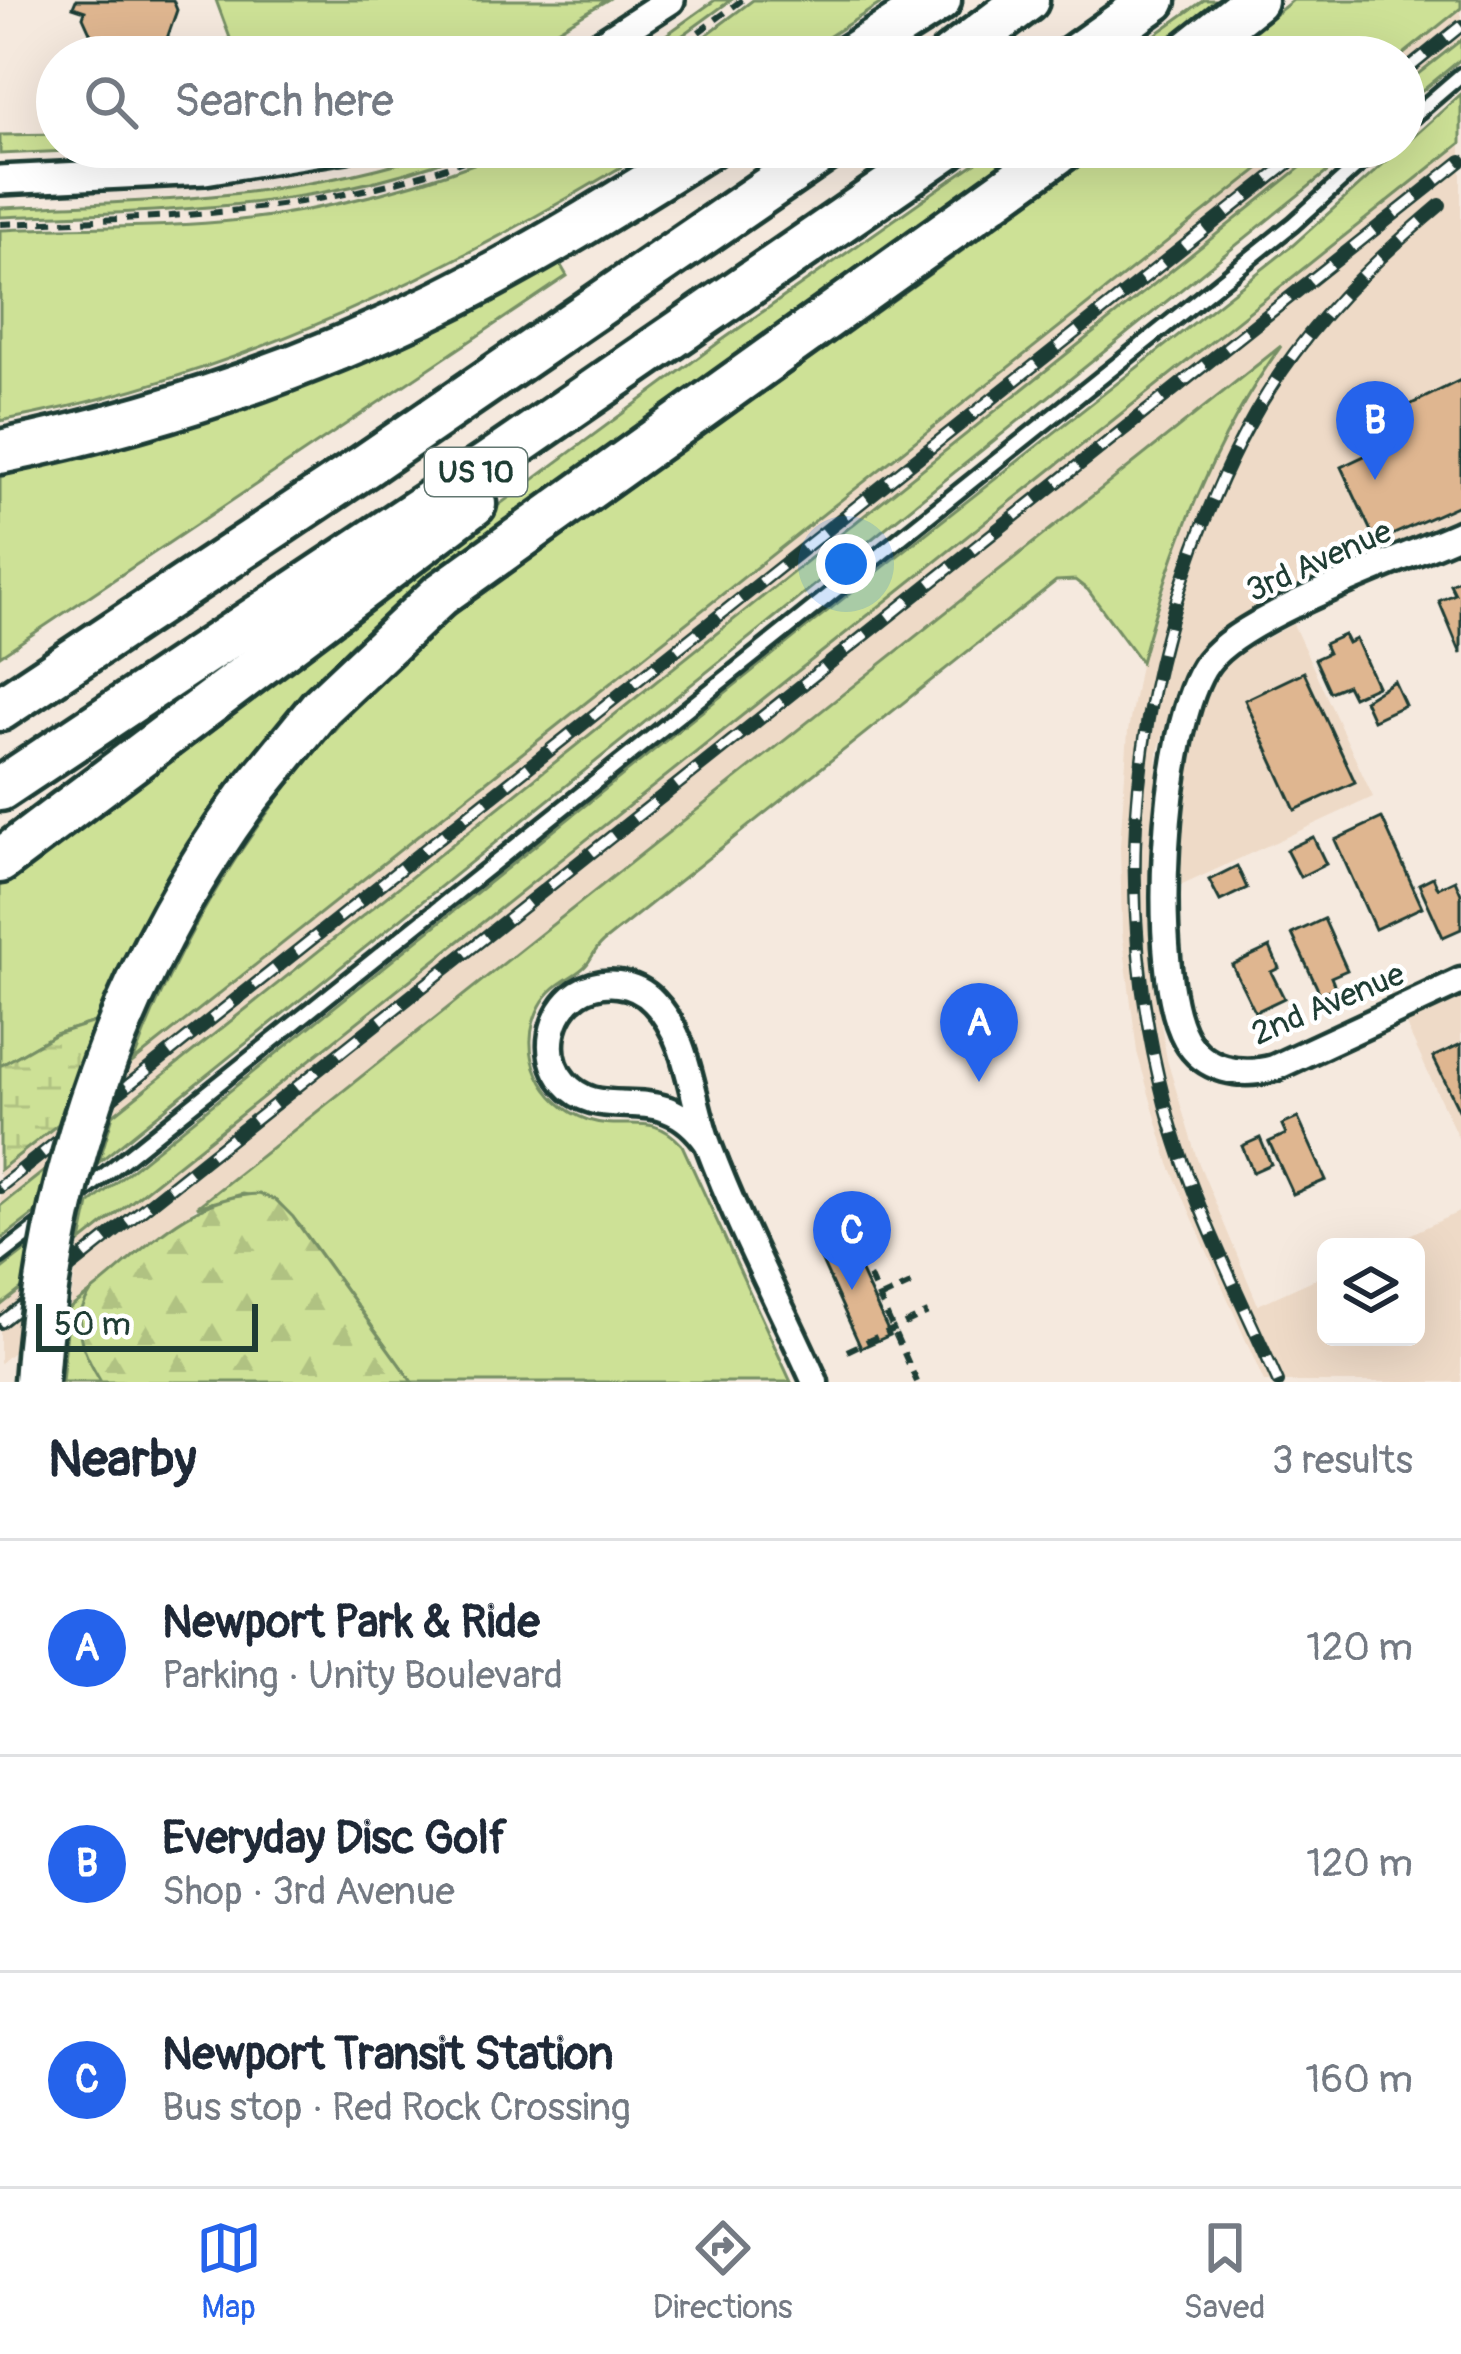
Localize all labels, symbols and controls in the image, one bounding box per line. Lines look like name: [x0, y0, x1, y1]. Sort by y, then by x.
search box: [36, 36, 1425, 168]
icon: search: [78, 69, 144, 135]
text: Search here: [174, 74, 394, 130]
pin: B: [1336, 381, 1414, 480]
road number: US 10: [425, 448, 527, 496]
street label: 3rd Avenue: [1240, 511, 1398, 611]
your location: [816, 534, 876, 594]
street label: 2nd Avenue: [1245, 953, 1411, 1055]
pin: A: [940, 983, 1018, 1082]
pin: C: [813, 1191, 891, 1290]
map controls: [1317, 1238, 1425, 1346]
button: layers: [1317, 1238, 1425, 1346]
scale bar: [36, 1298, 258, 1351]
text: 50 m: [54, 1304, 131, 1345]
text: Nearby: [48, 1428, 196, 1492]
text: 3 results: [1272, 1436, 1413, 1485]
text: Newport Park & Ride: [162, 1595, 540, 1651]
text: A: [74, 1623, 100, 1672]
text: 120 m: [1306, 1623, 1413, 1672]
text: Parking · Unity Boulevard: [162, 1651, 563, 1700]
text: Everyday Disc Golf: [162, 1811, 507, 1867]
text: B: [76, 1839, 98, 1888]
text: 120 m: [1306, 1839, 1413, 1888]
text: Shop · 3rd Avenue: [162, 1867, 455, 1916]
text: Newport Transit Station: [162, 2027, 614, 2083]
text: C: [75, 2055, 99, 2104]
text: 160 m: [1305, 2055, 1413, 2104]
text: Bus stop · Red Rock Crossing: [162, 2083, 631, 2132]
tab: Map: [196, 2215, 262, 2328]
tab: Directions: [653, 2215, 793, 2328]
tab: Saved: [1184, 2215, 1265, 2328]

